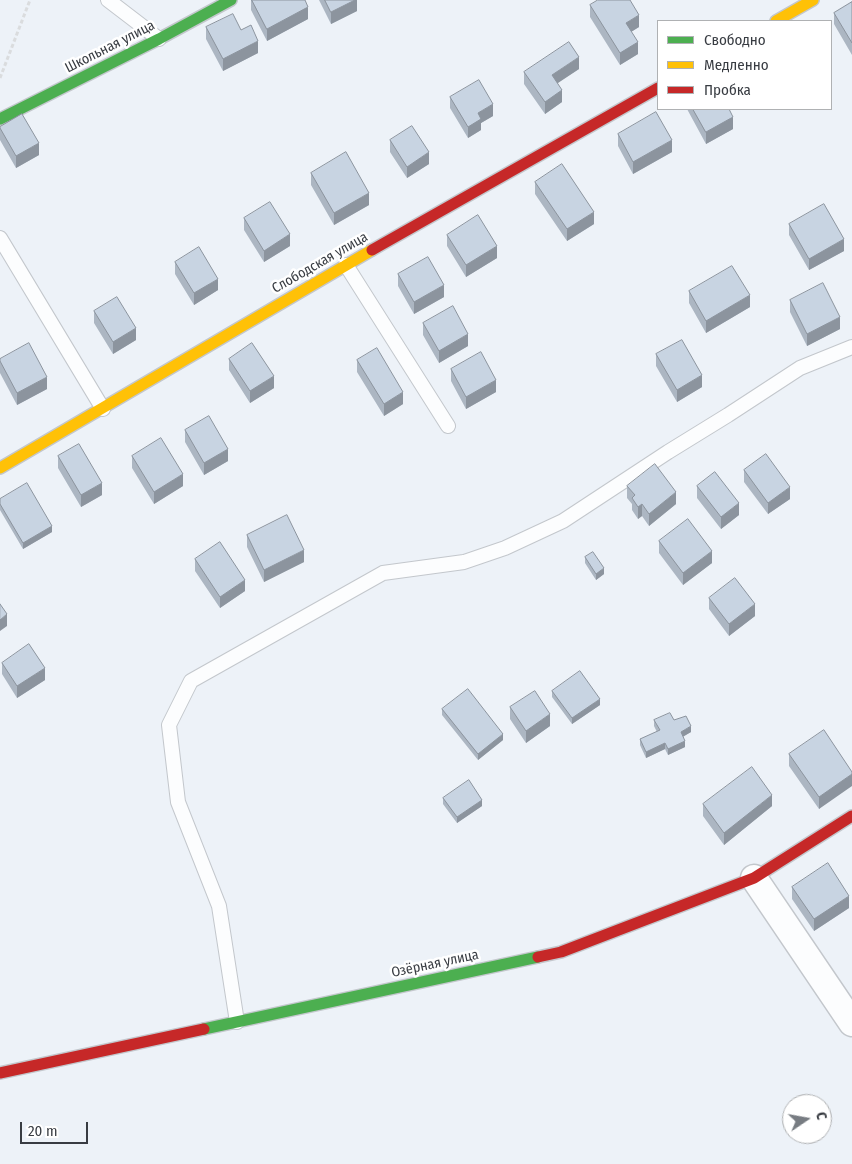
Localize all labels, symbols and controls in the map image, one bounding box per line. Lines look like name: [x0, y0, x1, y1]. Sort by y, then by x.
street label: Школьная улица: [62, 17, 158, 77]
legend: [657, 20, 832, 110]
text: Свободно: [704, 31, 766, 49]
text: Медленно: [704, 56, 769, 74]
text: Пробка: [704, 81, 751, 99]
street label: Слободская улица: [269, 229, 371, 297]
street label: Озёрная улица: [390, 947, 480, 981]
north arrow: [782, 1094, 832, 1144]
text: С: [812, 1111, 830, 1121]
scale bar: [22, 1112, 90, 1144]
text: 20 m: [28, 1122, 58, 1140]

